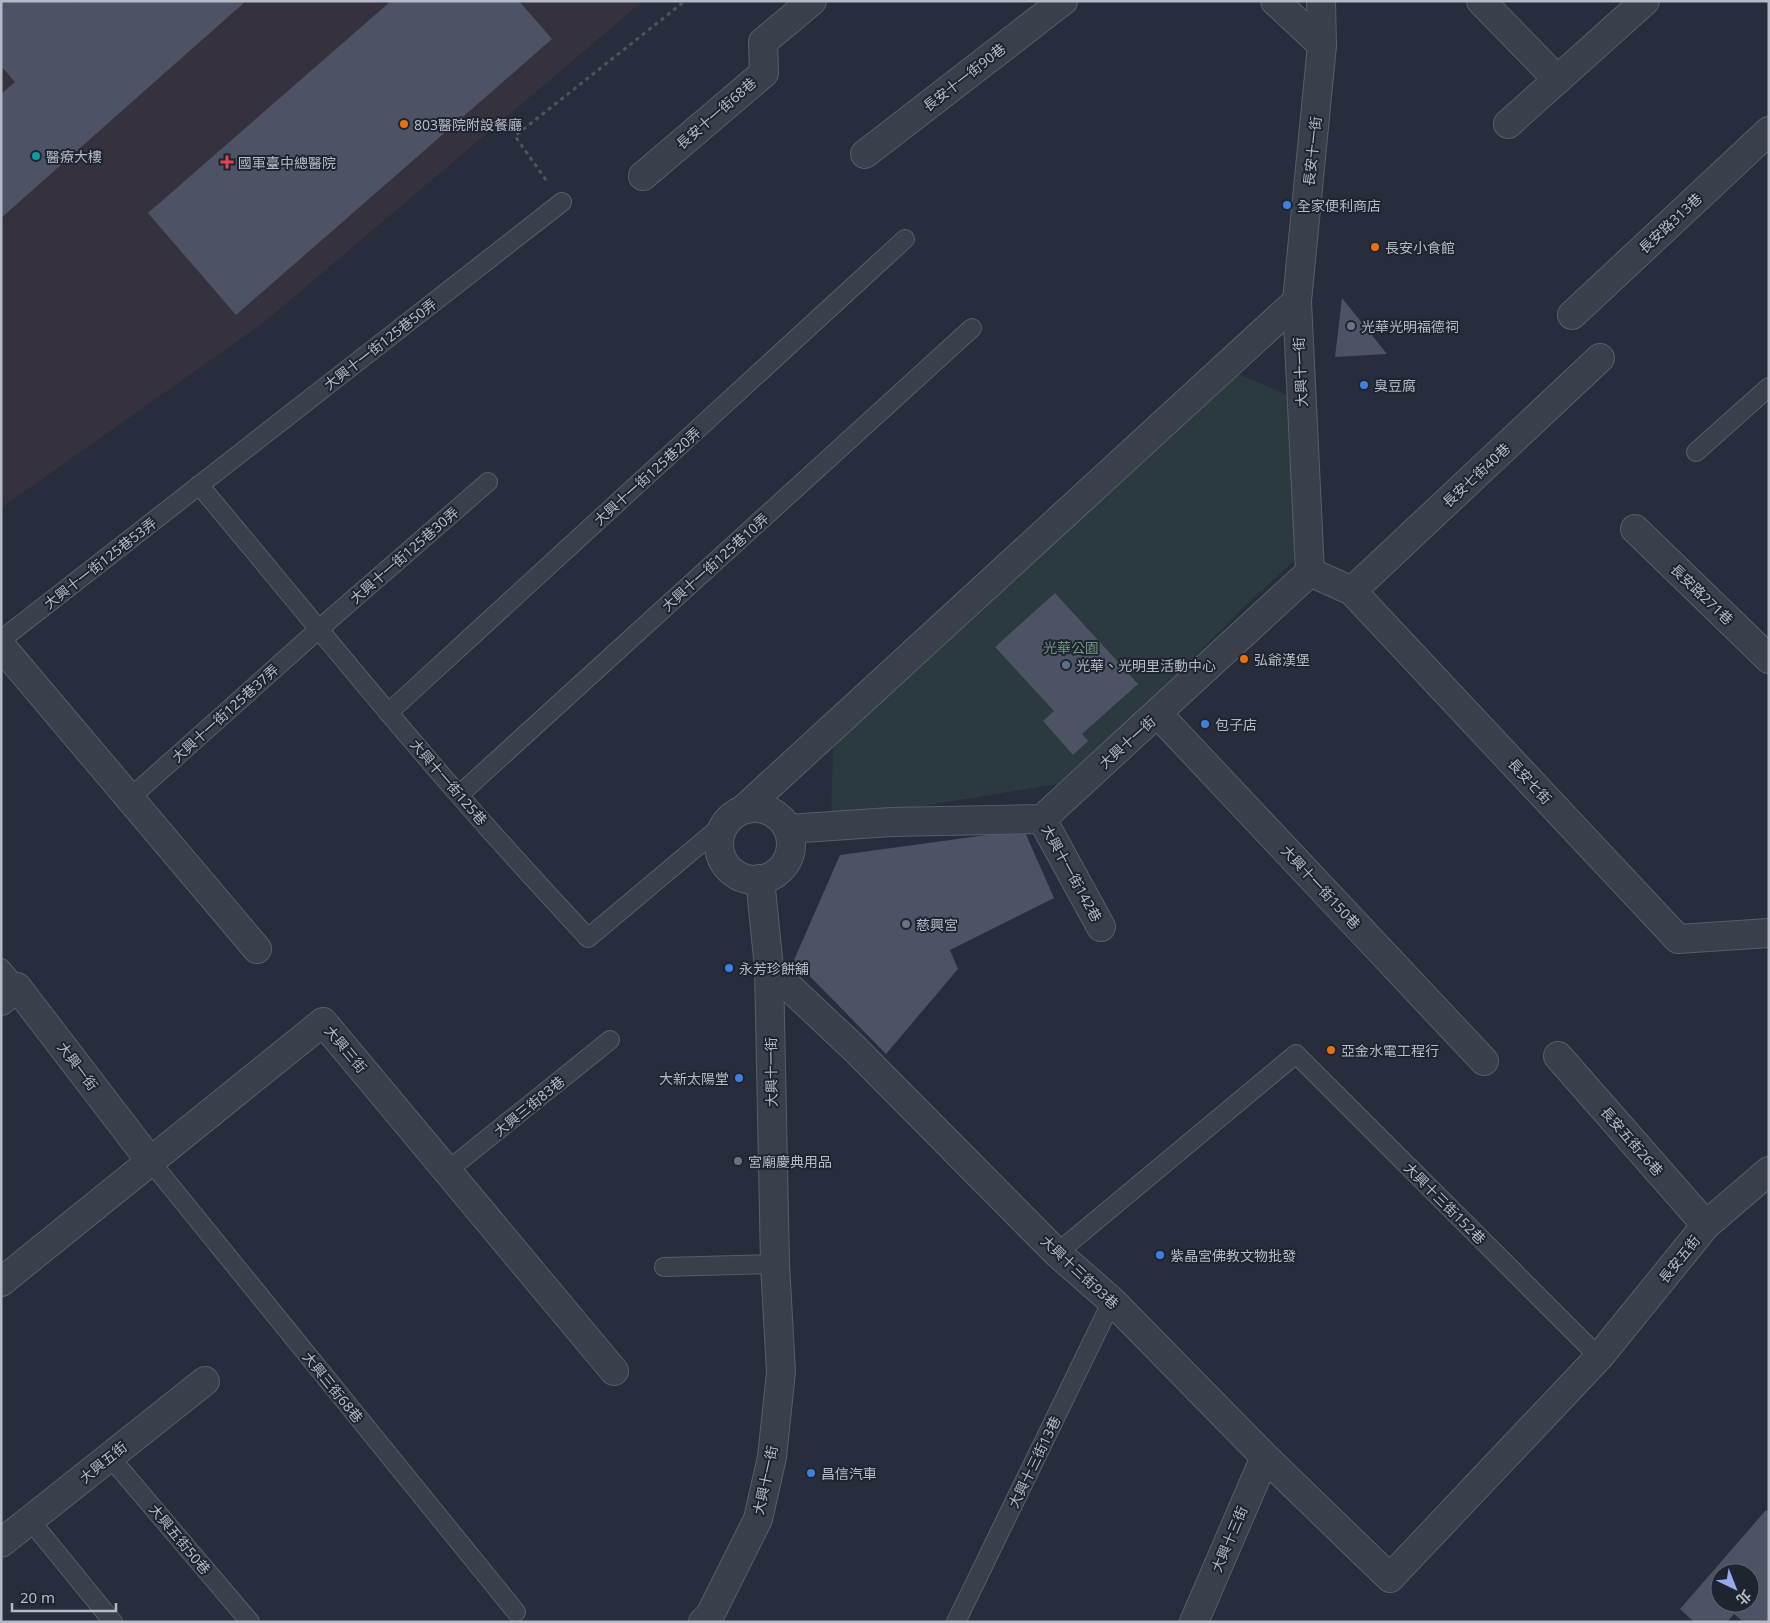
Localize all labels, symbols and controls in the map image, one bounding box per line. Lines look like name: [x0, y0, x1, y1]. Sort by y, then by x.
street label: 長安十一街90巷: [919, 39, 1009, 115]
street label: 長安十一街68巷: [672, 73, 760, 153]
place label: 803醫院附設餐廳: [414, 115, 522, 134]
street label: 長安十一街: [1299, 115, 1325, 187]
marker: 803醫院附設餐廳: [398, 118, 410, 130]
place label: 醫療大樓: [46, 147, 102, 166]
marker: 醫療大樓: [30, 150, 42, 162]
place label: 國軍臺中總醫院: [238, 153, 336, 172]
marker: 國軍臺中總醫院: [220, 155, 234, 169]
street label: 長安路313巷: [1634, 189, 1706, 257]
place label: 全家便利商店: [1297, 196, 1381, 215]
marker: 全家便利商店: [1281, 199, 1293, 211]
place label: 長安小食館: [1385, 238, 1455, 257]
marker: 長安小食館: [1369, 241, 1381, 253]
street label: 大興十一街125巷50弄: [320, 294, 440, 394]
place label: 光華光明福德祠: [1361, 317, 1459, 336]
marker: 光華光明福德祠: [1345, 320, 1357, 332]
street label: 大興十一街: [1289, 337, 1311, 407]
place label: 臭豆腐: [1374, 376, 1416, 395]
marker: 臭豆腐: [1358, 379, 1370, 391]
street label: 大興十一街125巷20弄: [589, 423, 705, 529]
street label: 長安七街40巷: [1438, 439, 1514, 511]
street label: 大興十一街125巷30弄: [346, 503, 462, 607]
street label: 大興十一街125巷10弄: [657, 509, 773, 615]
street label: 大興十一街125巷53弄: [40, 513, 160, 613]
street label: 長安路271巷: [1667, 559, 1737, 629]
park label: 光華公園: [1043, 638, 1099, 657]
place label: 弘爺漢堡: [1254, 650, 1310, 669]
marker: 弘爺漢堡: [1238, 653, 1250, 665]
place label: 光華、光明里活動中心: [1076, 656, 1216, 675]
marker: 光華、光明里活動中心: [1060, 659, 1072, 671]
street label: 大興十一街125巷37弄: [167, 660, 283, 766]
street label: 大興十一街: [1095, 712, 1159, 772]
place label: 包子店: [1215, 715, 1257, 734]
marker: 包子店: [1199, 718, 1211, 730]
street label: 大興十一街125巷: [406, 735, 492, 829]
street label: 長安七街: [1504, 754, 1556, 808]
street label: 大興十一街142巷: [1038, 821, 1106, 925]
street label: 大興十一街150巷: [1277, 841, 1365, 933]
place label: 慈興宮: [916, 915, 958, 934]
marker: 慈興宮: [900, 918, 912, 930]
place label: 永芳珍餅舖: [739, 959, 809, 978]
marker: 永芳珍餅舖: [723, 962, 735, 974]
street label: 大興三街: [321, 1021, 371, 1077]
street label: 大興十一街: [761, 1037, 781, 1107]
street label: 大興一街: [54, 1038, 102, 1094]
place label: 亞金水電工程行: [1341, 1041, 1439, 1060]
marker: 亞金水電工程行: [1325, 1044, 1337, 1056]
place label: 大新太陽堂: [659, 1069, 729, 1088]
street label: 大興三街83巷: [490, 1072, 568, 1140]
marker: 大新太陽堂: [733, 1072, 745, 1084]
street label: 長安五街26巷: [1597, 1102, 1667, 1180]
place label: 宮廟慶典用品: [748, 1152, 832, 1171]
marker: 宮廟慶典用品: [732, 1155, 744, 1167]
street label: 大興十三街152巷: [1400, 1158, 1490, 1248]
street label: 大興十三街93巷: [1037, 1231, 1123, 1313]
street label: 長安五街: [1654, 1231, 1704, 1287]
place label: 紫晶宮佛教文物批發: [1170, 1246, 1296, 1265]
marker: 紫晶宮佛教文物批發: [1154, 1249, 1166, 1261]
street label: 大興三街68巷: [299, 1348, 367, 1426]
street label: 大興十三街13巷: [1004, 1413, 1064, 1511]
street label: 大興五街: [75, 1437, 131, 1487]
street label: 大興十一街: [748, 1444, 782, 1516]
place label: 昌信汽車: [821, 1464, 877, 1483]
marker: 昌信汽車: [805, 1467, 817, 1479]
street label: 大興五街50巷: [145, 1500, 215, 1578]
street label: 大興十三街: [1207, 1503, 1251, 1575]
north arrow: [1710, 1563, 1760, 1613]
scale bar: [12, 1580, 116, 1612]
text: 北: [1733, 1586, 1756, 1610]
text: 20 m: [20, 1587, 55, 1607]

